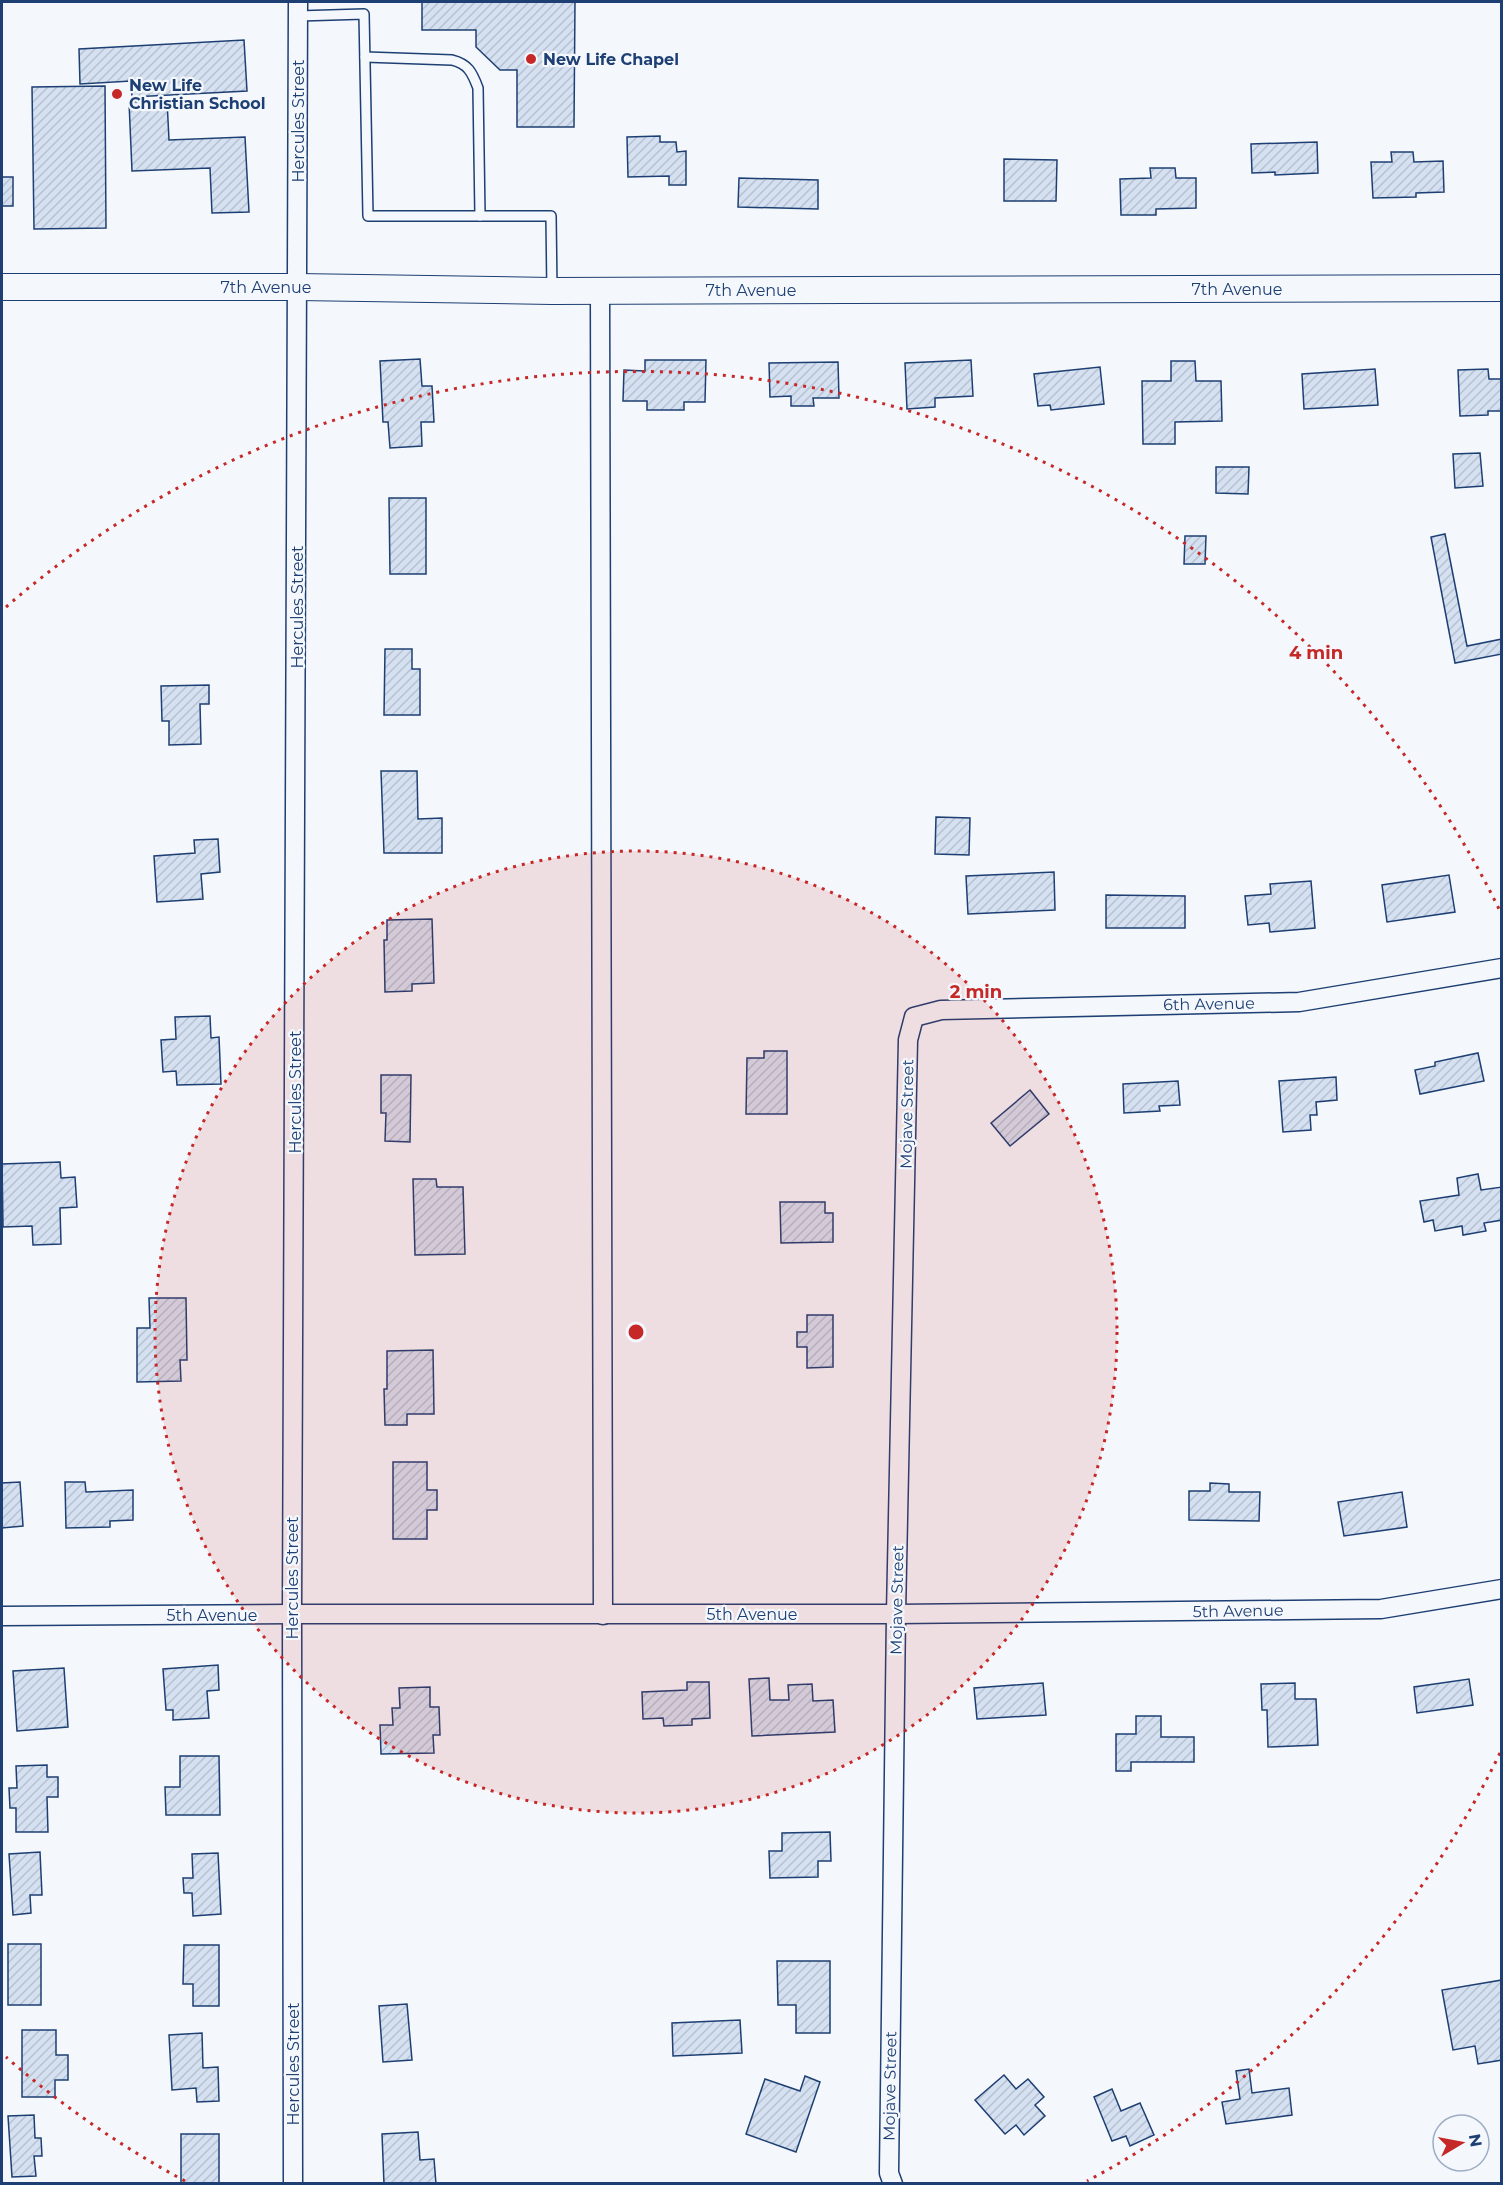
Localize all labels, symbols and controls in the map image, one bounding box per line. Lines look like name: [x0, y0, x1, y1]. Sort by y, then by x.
place label: New Life Chapel: [543, 50, 679, 69]
marker: New Life Chapel: [524, 52, 538, 66]
street label: Hercules Street: [289, 59, 308, 183]
place label: New Life Christian School: [129, 76, 266, 113]
marker: New Life Christian School: [110, 87, 124, 101]
street label: 7th Avenue: [220, 278, 312, 297]
street label: 7th Avenue: [1191, 280, 1283, 299]
street label: 7th Avenue: [705, 281, 797, 300]
street label: Hercules Street: [288, 545, 307, 669]
text: 4 min: [1289, 642, 1343, 664]
text: 2 min: [950, 981, 1002, 1003]
street label: 6th Avenue: [1163, 994, 1255, 1014]
street label: Hercules Street: [286, 1030, 305, 1154]
street label: Mojave Street: [897, 1059, 917, 1169]
centre of rings: [626, 1322, 646, 1342]
street label: Hercules Street: [283, 1516, 302, 1640]
street label: Mojave Street: [887, 1545, 907, 1655]
street label: 5th Avenue: [1192, 1601, 1284, 1621]
street label: 5th Avenue: [707, 1605, 797, 1624]
street label: 5th Avenue: [167, 1606, 257, 1625]
street label: Hercules Street: [284, 2002, 303, 2126]
street label: Mojave Street: [880, 2031, 900, 2141]
north arrow: [1431, 2113, 1491, 2173]
text: N: [1465, 2132, 1486, 2149]

